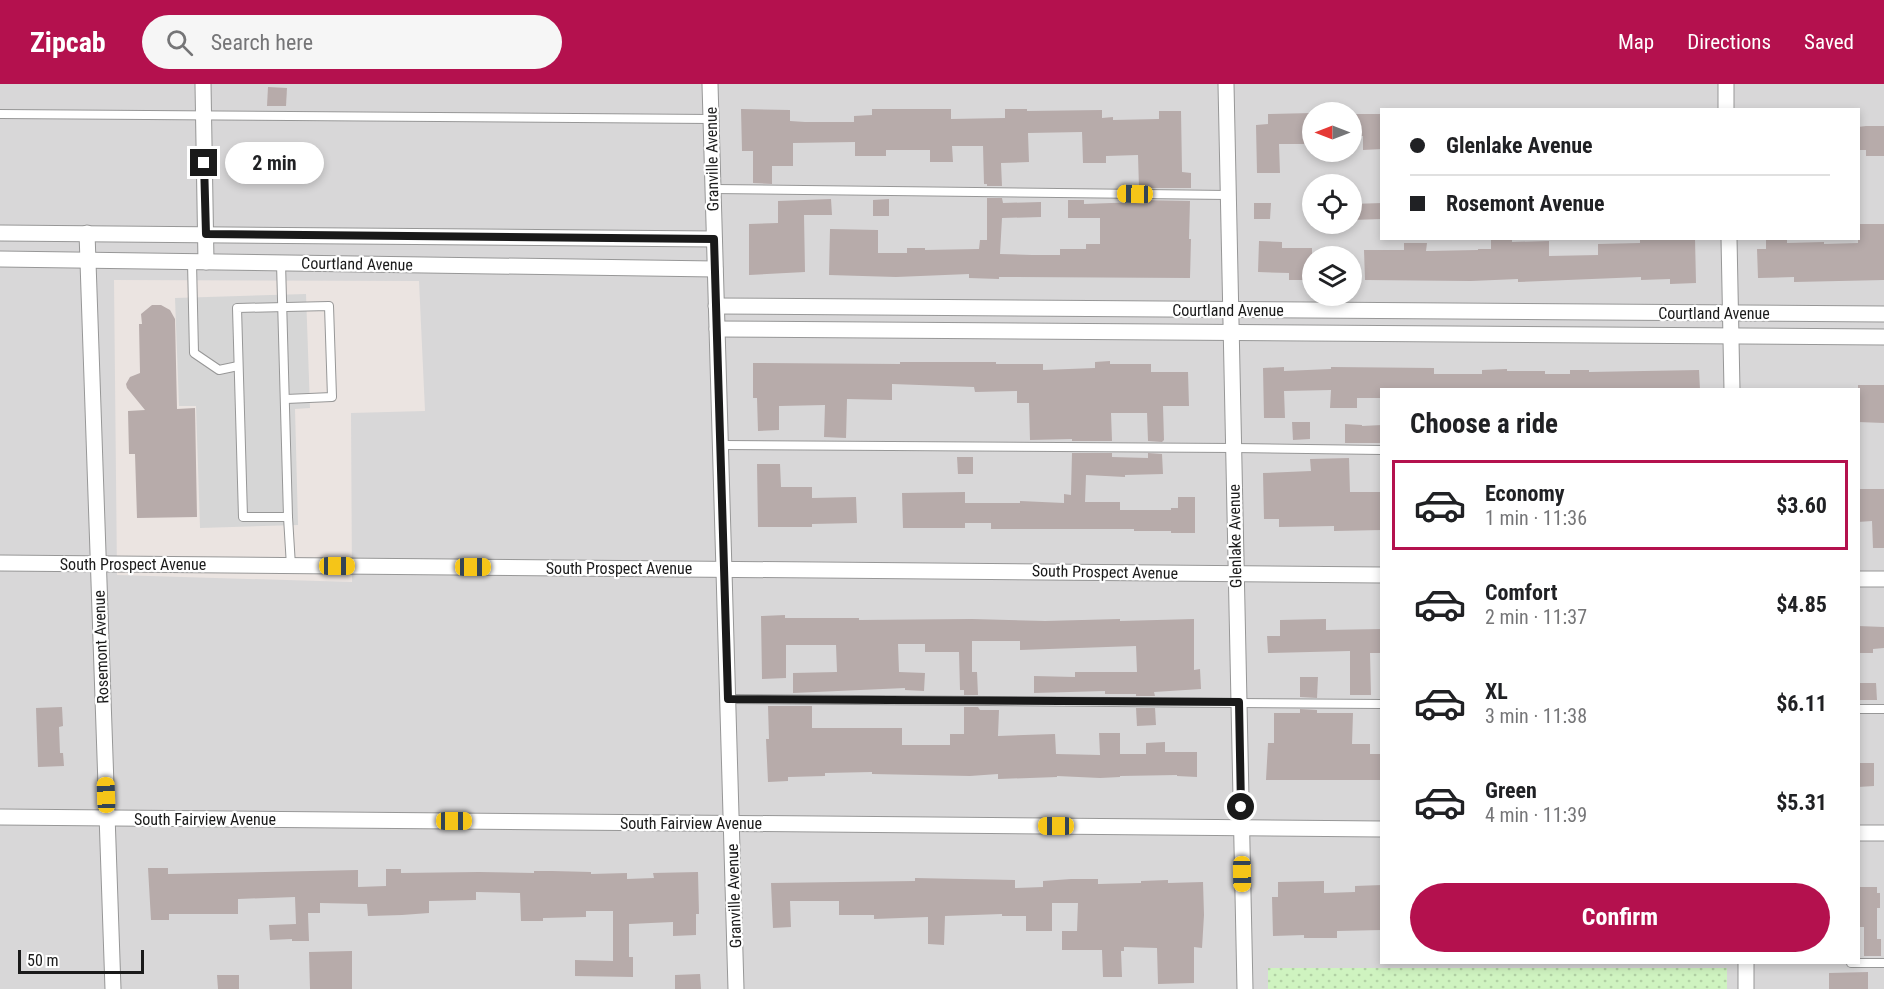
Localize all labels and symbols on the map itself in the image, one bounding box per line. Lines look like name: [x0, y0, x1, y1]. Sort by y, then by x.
north arrow: [1302, 102, 1362, 162]
street label: Granville Avenue: [702, 107, 722, 211]
callout: 2 min: [225, 142, 324, 184]
route end: [190, 149, 217, 176]
car: [1117, 185, 1153, 203]
street label: Courtland Avenue: [301, 254, 413, 274]
street label: Courtland Avenue: [1172, 301, 1284, 320]
street label: Courtland Avenue: [1658, 304, 1770, 323]
street label: Glenlake Avenue: [1225, 484, 1245, 588]
street label: South Prospect Avenue: [60, 555, 206, 574]
car: [319, 557, 355, 575]
car: [455, 558, 491, 576]
street label: South Prospect Avenue: [546, 559, 692, 578]
street label: South Prospect Avenue: [1032, 561, 1178, 583]
street label: Rosemont Avenue: [90, 590, 112, 704]
car: [96, 777, 116, 813]
route start: [1227, 793, 1254, 820]
street label: South Fairview Avenue: [134, 810, 276, 829]
car: [436, 812, 472, 830]
street label: South Fairview Avenue: [620, 814, 762, 833]
car: [1038, 817, 1074, 835]
street label: Granville Avenue: [723, 843, 745, 949]
car: [1233, 856, 1251, 892]
scale bar: [18, 947, 144, 974]

